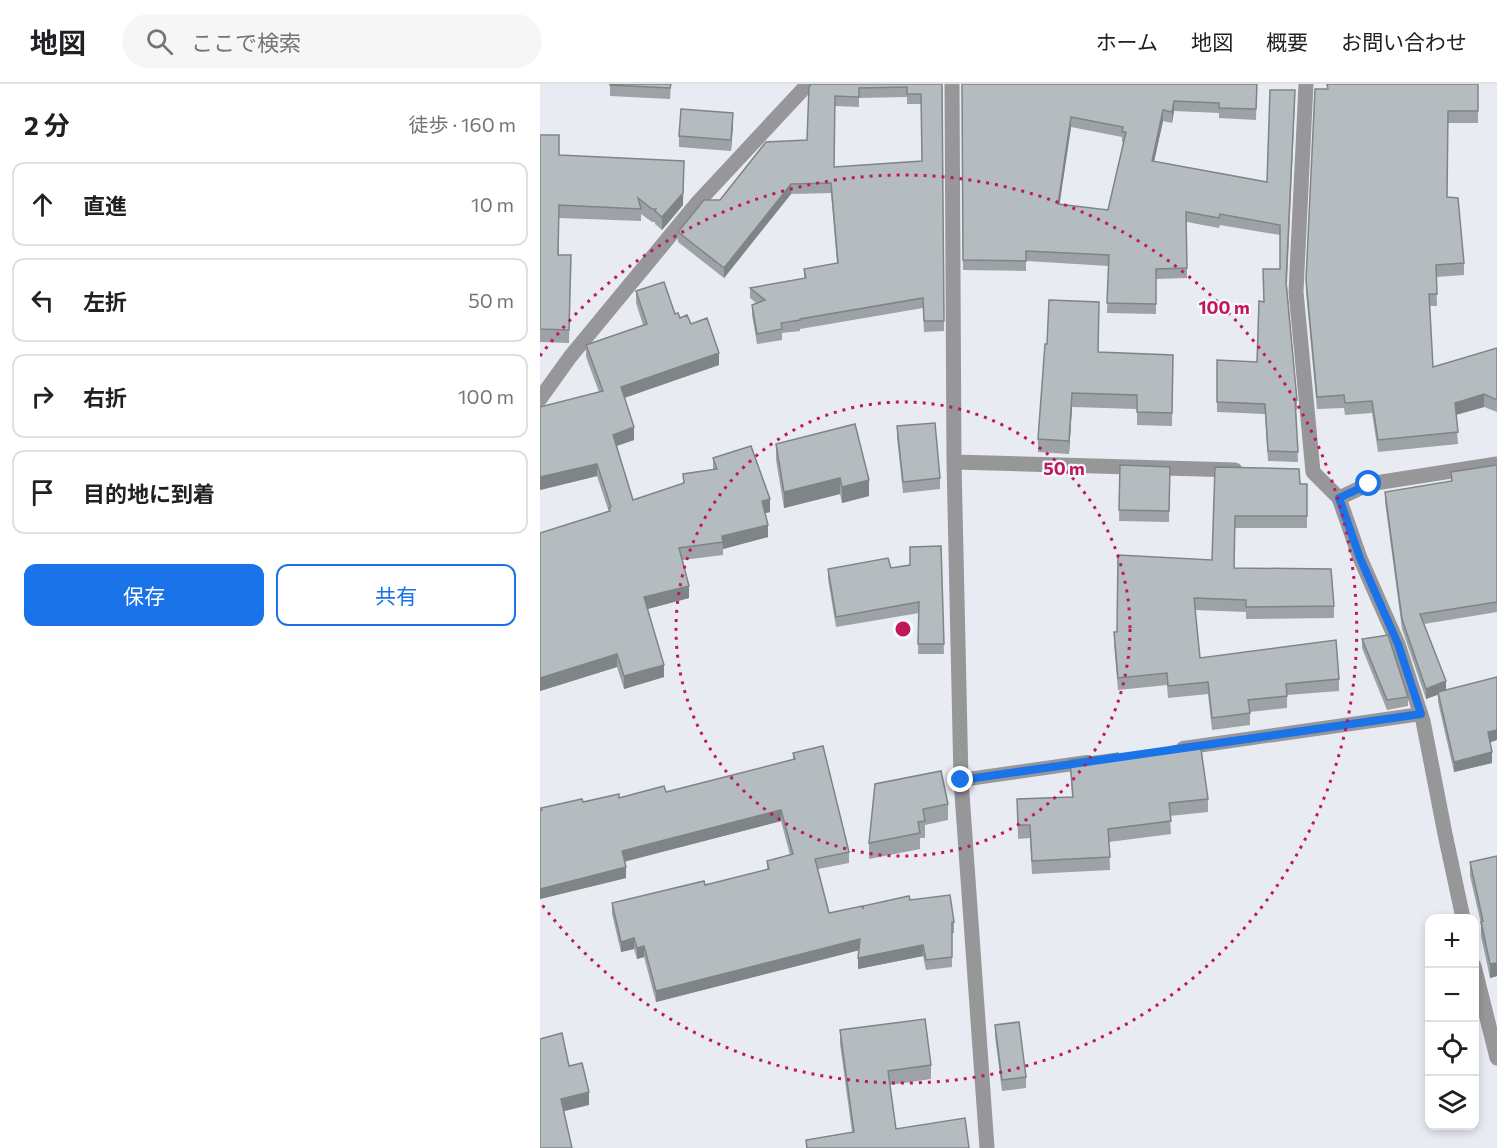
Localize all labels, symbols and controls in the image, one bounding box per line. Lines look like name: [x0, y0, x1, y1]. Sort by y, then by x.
search box: [122, 14, 542, 68]
text: 地図: [30, 25, 86, 59]
icon: search: [143, 25, 176, 58]
text: ここで検索: [191, 29, 301, 56]
text: ホーム: [1096, 29, 1158, 54]
text: 地図: [1191, 29, 1233, 54]
text: 概要: [1266, 29, 1308, 54]
text: お問い合わせ: [1341, 29, 1467, 54]
text: 2 分: [24, 109, 70, 140]
text: 徒歩 · 160 m: [409, 112, 516, 136]
icon: ahead: [26, 188, 59, 221]
text: 直進: [83, 192, 127, 219]
text: 10 m: [471, 192, 514, 216]
icon: left: [26, 284, 59, 317]
text: 左折: [83, 288, 127, 315]
text: 50 m: [468, 288, 514, 312]
text: 100 m: [1198, 296, 1250, 318]
icon: right: [26, 380, 59, 413]
text: 右折: [83, 384, 127, 411]
text: 100 m: [458, 384, 514, 408]
text: 50 m: [1043, 457, 1085, 479]
route start: [1355, 470, 1381, 496]
icon: arrive: [26, 476, 59, 509]
text: 目的地に到着: [83, 480, 215, 507]
button: 保存: [24, 564, 264, 626]
button: 共有: [276, 564, 516, 626]
centre of rings: [893, 619, 913, 639]
route end: [947, 766, 973, 792]
map controls: [1425, 914, 1479, 1130]
button: +: [1425, 914, 1479, 968]
button: −: [1425, 968, 1479, 1022]
button: locate: [1425, 1022, 1479, 1076]
button: layers: [1425, 1076, 1479, 1130]

